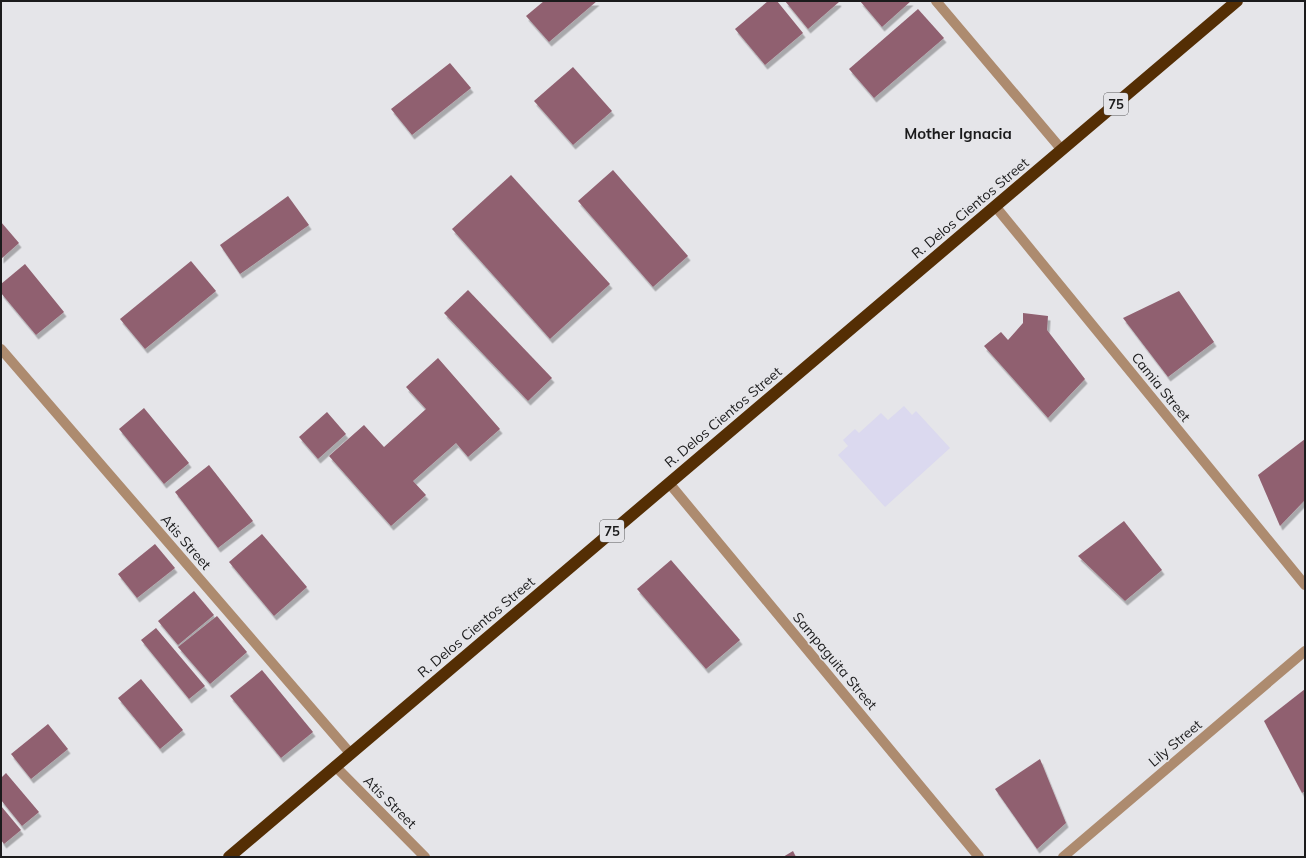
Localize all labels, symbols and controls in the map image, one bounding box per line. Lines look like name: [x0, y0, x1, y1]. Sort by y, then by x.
road number: 75: [1104, 93, 1128, 115]
district label: Mother Ignacia: [904, 124, 1012, 143]
street label: R. Delos Cientos Street: [908, 154, 1032, 262]
street label: Camia Street: [1128, 349, 1195, 425]
street label: R. Delos Cientos Street: [661, 363, 785, 471]
street label: Atis Street: [157, 511, 215, 574]
road number: 75: [600, 520, 624, 542]
street label: R. Delos Cientos Street: [414, 573, 538, 681]
street label: Sampaguita Street: [789, 609, 881, 713]
street label: Lily Street: [1145, 715, 1205, 770]
street label: Atis Street: [360, 772, 420, 832]

